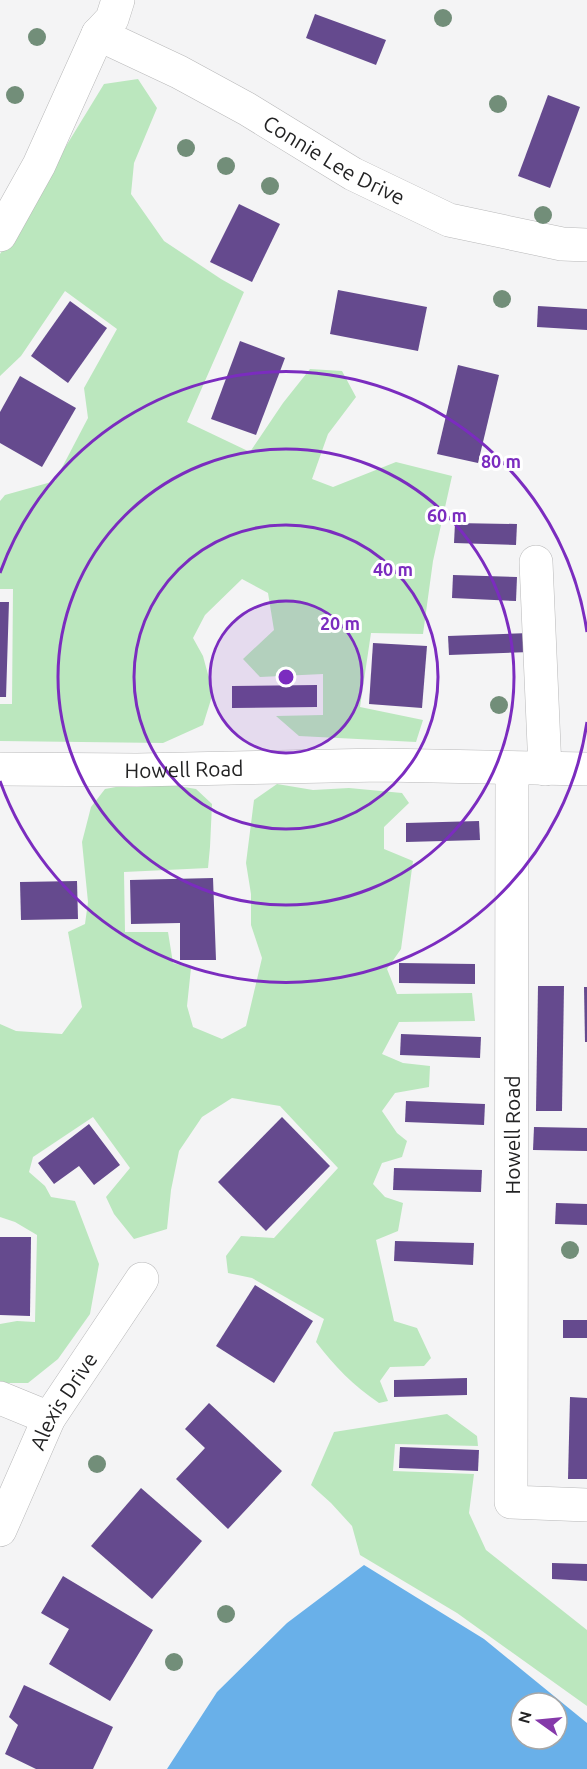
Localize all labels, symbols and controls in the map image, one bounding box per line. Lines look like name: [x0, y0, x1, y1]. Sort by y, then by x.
street label: Connie Lee Drive: [259, 110, 409, 209]
text: 80 m: [481, 451, 521, 471]
text: 60 m: [427, 505, 467, 525]
text: 40 m: [373, 559, 413, 579]
text: 20 m: [320, 613, 360, 633]
centre of rings: [276, 667, 296, 687]
street label: Howell Road: [124, 756, 244, 782]
street label: Howell Road: [500, 1076, 524, 1195]
street label: Alexis Drive: [25, 1347, 102, 1453]
north arrow: [509, 1691, 569, 1751]
text: N: [514, 1709, 535, 1725]

